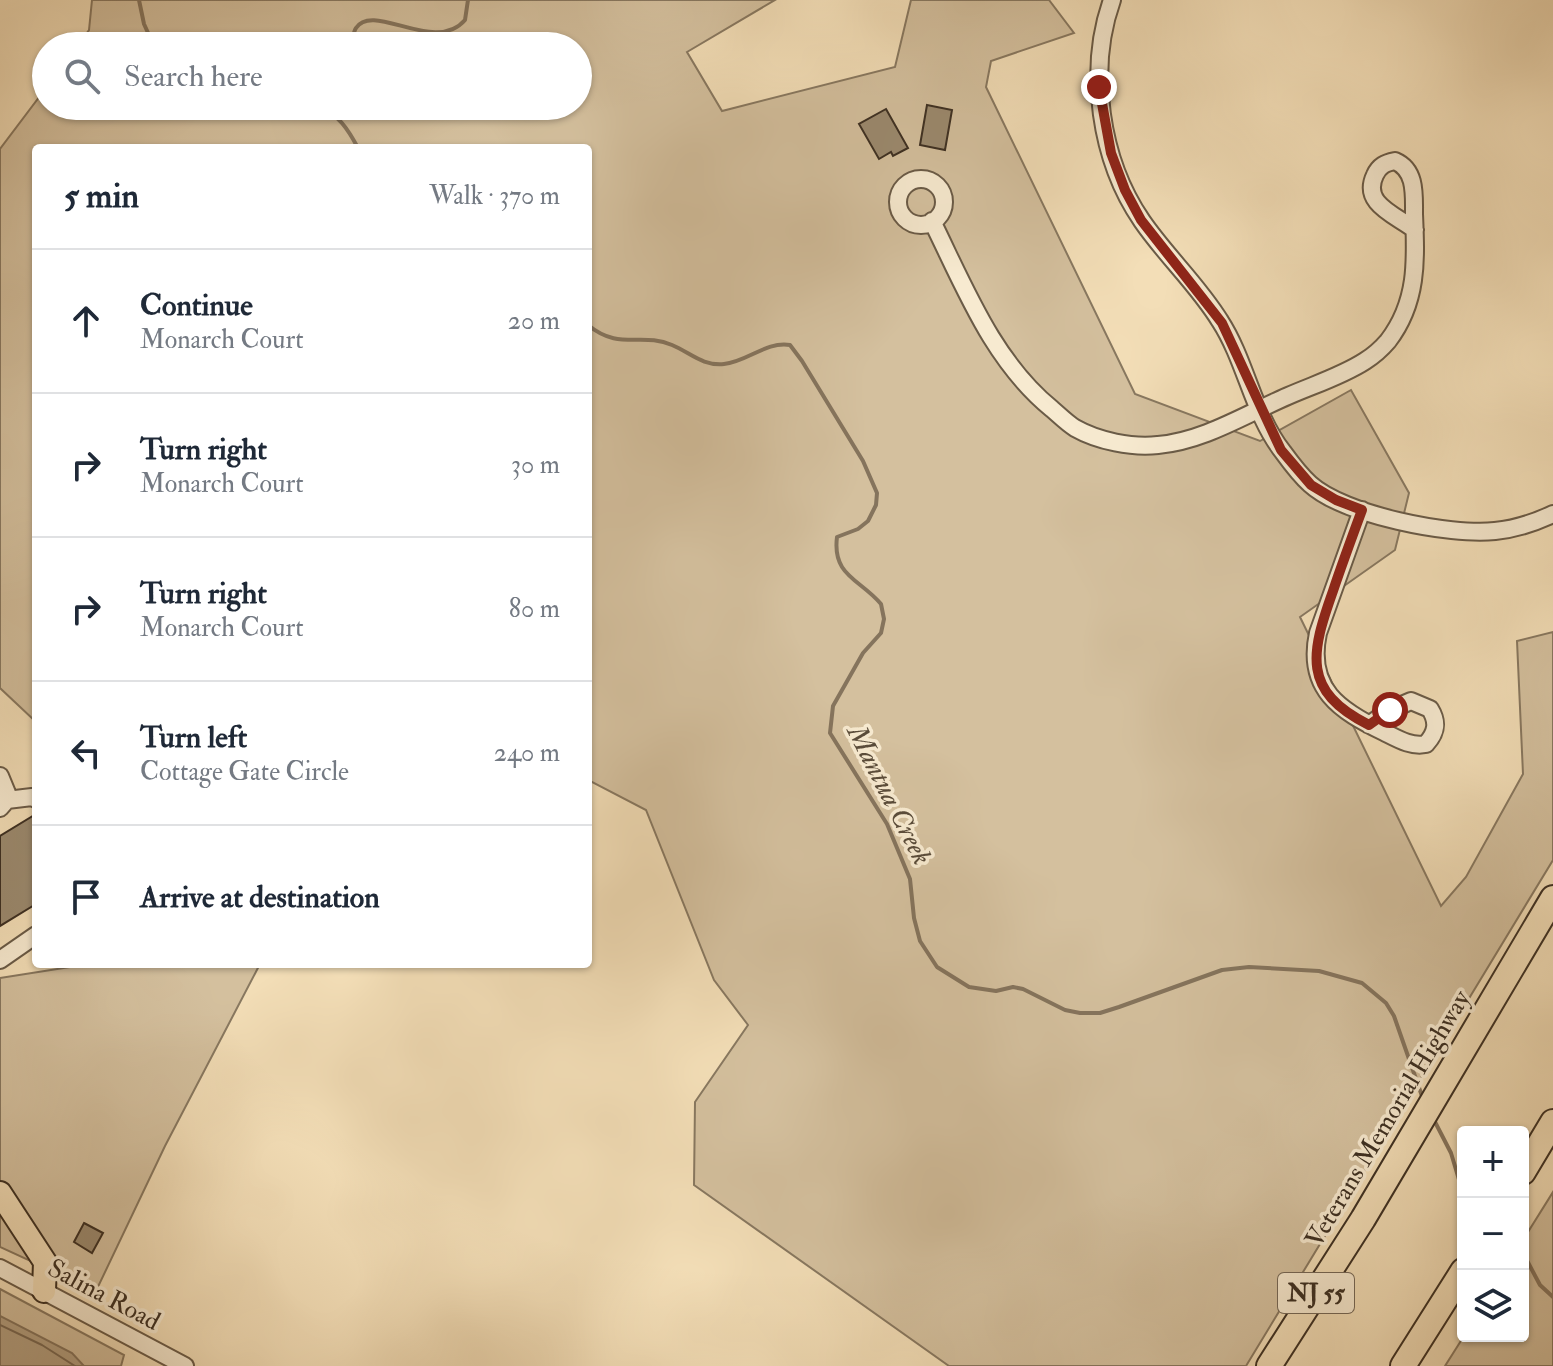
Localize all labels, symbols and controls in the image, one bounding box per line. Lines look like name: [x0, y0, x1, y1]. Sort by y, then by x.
search box: [32, 32, 592, 120]
icon: search: [60, 54, 104, 98]
text: Search here: [124, 58, 263, 95]
route end: [1081, 69, 1117, 105]
text: 5 min: [64, 175, 139, 218]
text: Walk · 370 m: [429, 180, 560, 212]
text: Continue: [140, 287, 253, 324]
icon: ahead: [64, 299, 108, 343]
text: 20 m: [508, 305, 560, 337]
text: Monarch Court: [140, 324, 304, 356]
text: Turn right: [140, 431, 267, 468]
icon: right: [64, 443, 108, 487]
text: 30 m: [511, 449, 560, 481]
text: Monarch Court: [140, 468, 304, 500]
text: Turn right: [140, 575, 267, 612]
icon: right: [64, 587, 108, 631]
text: 80 m: [509, 593, 560, 625]
text: Monarch Court: [140, 612, 304, 644]
route start: [1372, 692, 1408, 728]
water label: Mantua Creek: [838, 717, 939, 871]
text: Turn left: [140, 719, 247, 756]
icon: left: [64, 731, 108, 775]
text: 240 m: [494, 737, 560, 769]
text: Cottage Gate Circle: [140, 756, 349, 788]
icon: arrive: [64, 875, 108, 919]
text: Arrive at destination: [140, 879, 380, 916]
street label: Veterans Memorial Highway: [1298, 984, 1478, 1253]
map controls: [1457, 1126, 1529, 1342]
button: +: [1457, 1126, 1529, 1198]
button: −: [1457, 1198, 1529, 1270]
street label: Salina Road: [42, 1252, 166, 1338]
button: layers: [1457, 1270, 1529, 1342]
road number: NJ 55: [1278, 1273, 1354, 1313]

